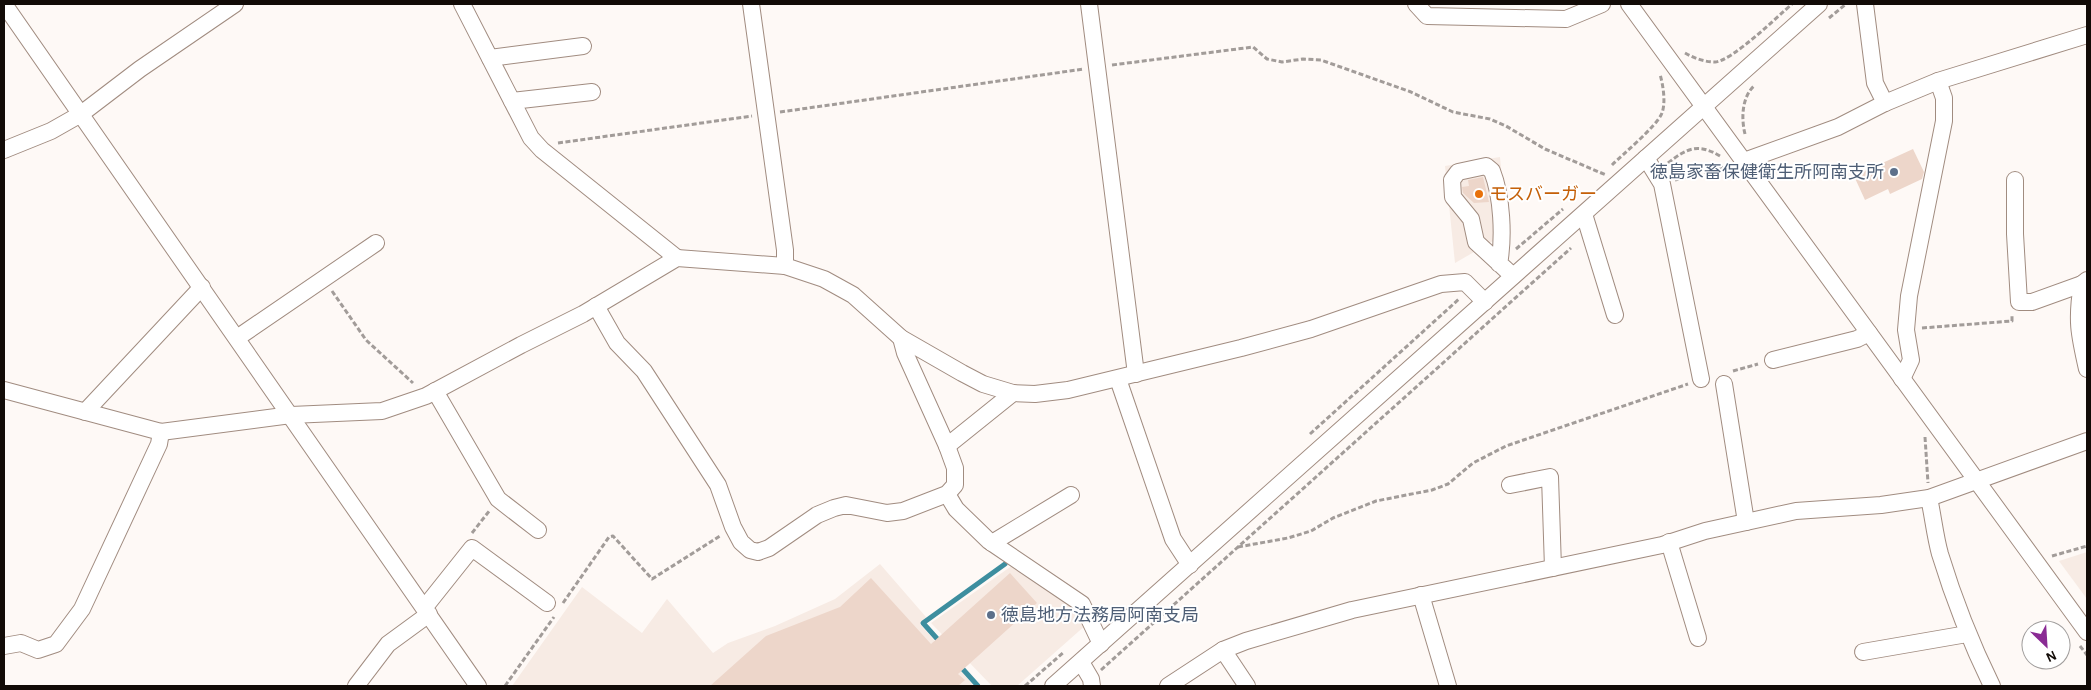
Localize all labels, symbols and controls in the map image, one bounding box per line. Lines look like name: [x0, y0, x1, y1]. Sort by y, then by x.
place label: 徳島家畜保健衛生所阿南支所: [1650, 162, 1884, 182]
marker: 徳島家畜保健衛生所阿南支所: [1888, 166, 1900, 178]
place label: モスバーガー: [1489, 185, 1597, 204]
marker: モスバーガー: [1473, 188, 1485, 200]
place label: 徳島地方法務局阿南支局: [1001, 605, 1199, 625]
marker: 徳島地方法務局阿南支局: [985, 609, 997, 621]
north arrow: [2021, 620, 2071, 670]
text: N: [2044, 647, 2058, 664]

